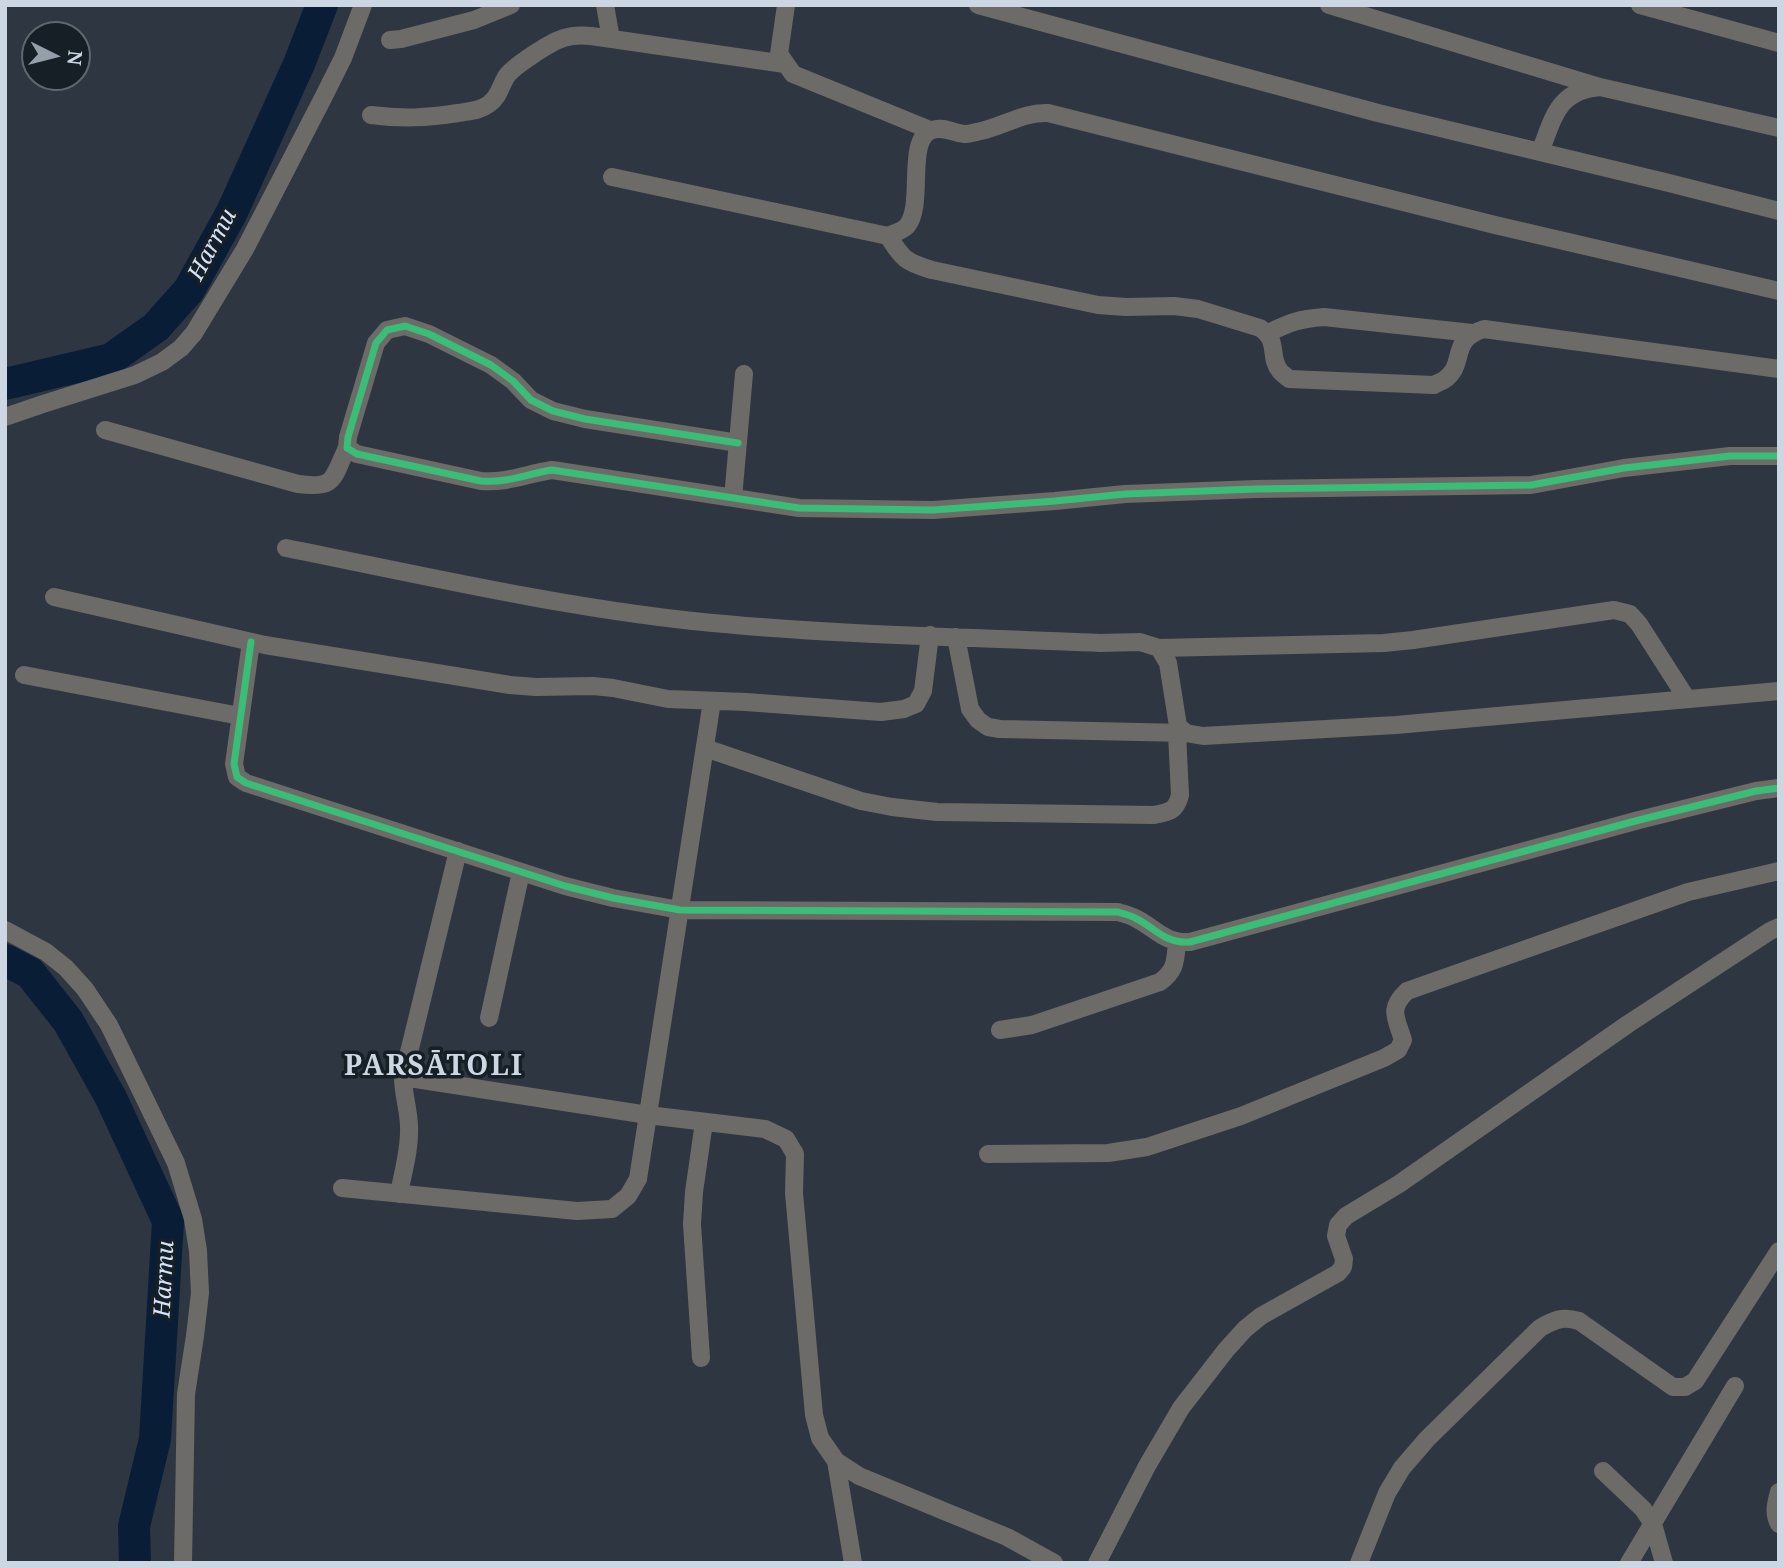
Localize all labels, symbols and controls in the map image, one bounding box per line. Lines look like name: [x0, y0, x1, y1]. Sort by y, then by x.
north arrow: [21, 21, 91, 91]
text: N: [61, 49, 89, 67]
water label: Harmu: [183, 205, 243, 285]
district label: PARSĀTOLI: [345, 1050, 523, 1084]
water label: Harmu: [149, 1240, 181, 1318]

